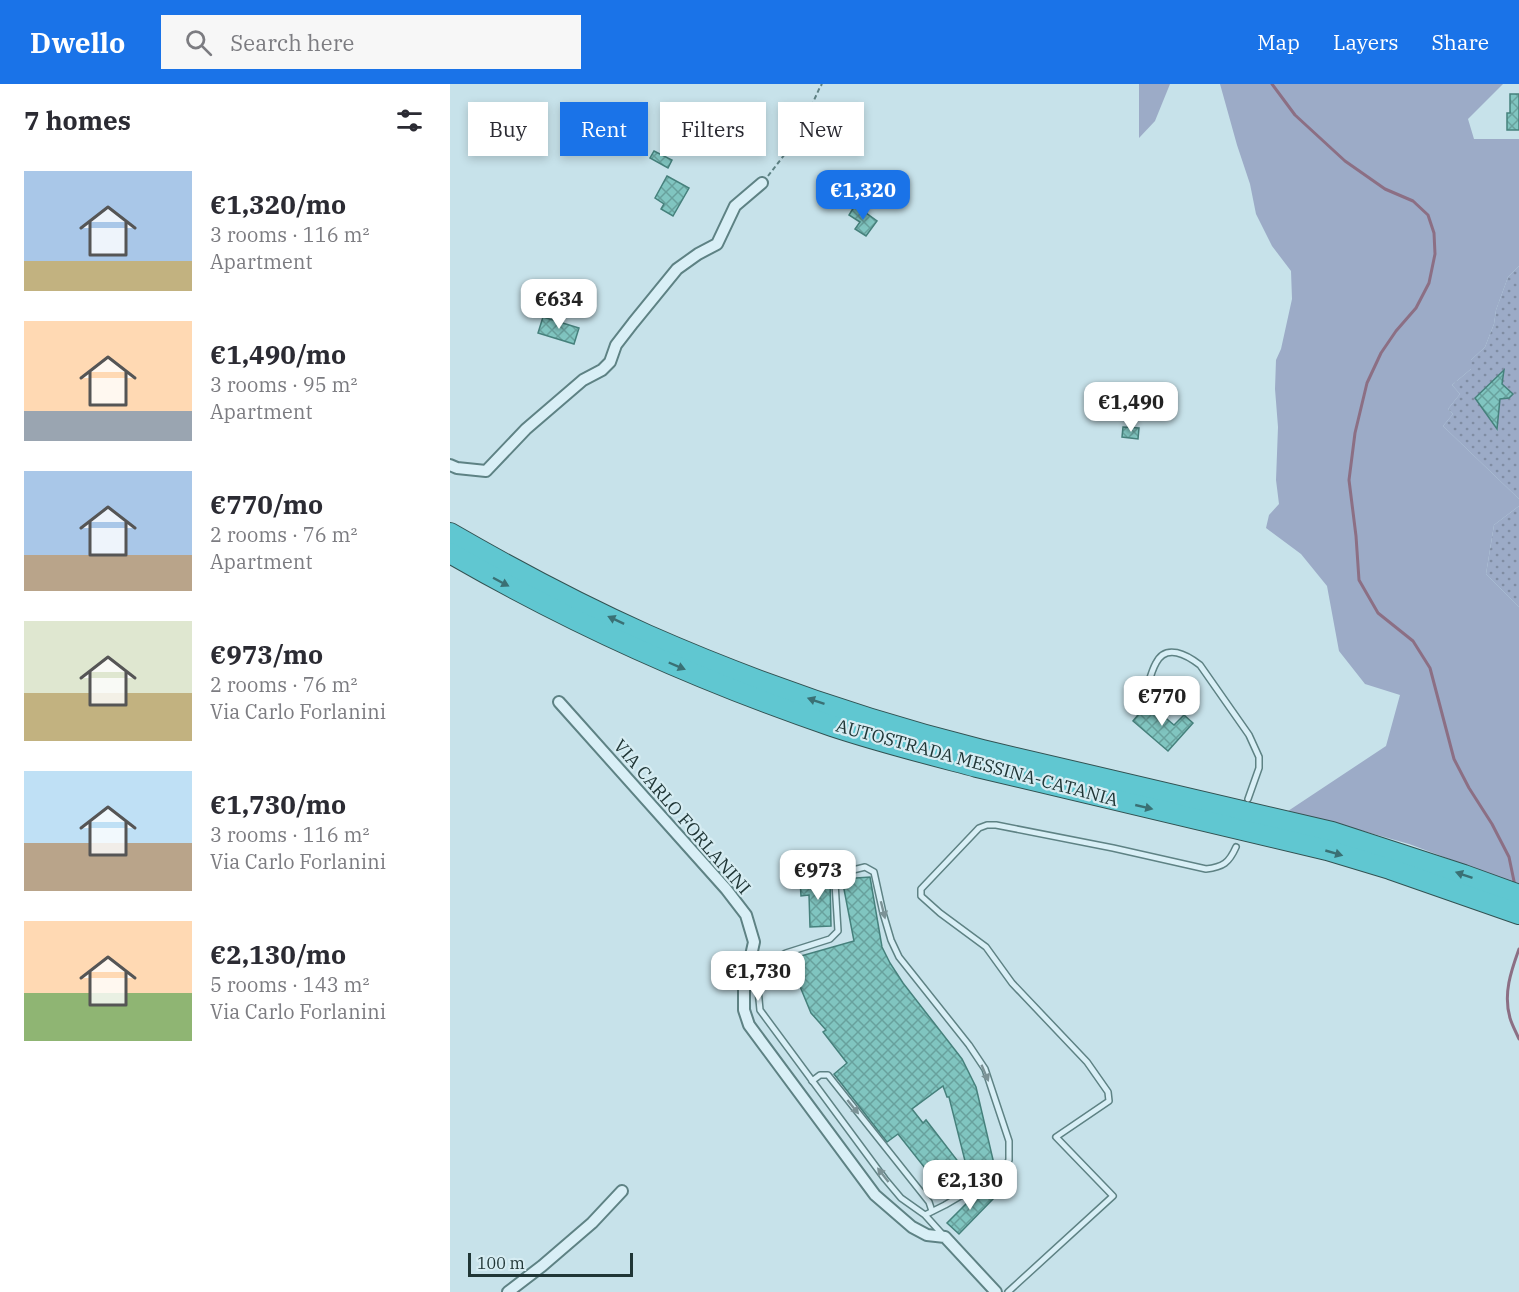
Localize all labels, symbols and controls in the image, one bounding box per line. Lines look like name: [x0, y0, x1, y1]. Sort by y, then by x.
search box: [161, 15, 581, 69]
text: Dwello: [30, 24, 125, 61]
icon: search: [182, 26, 215, 59]
text: Search here: [230, 28, 354, 57]
text: Map: [1257, 28, 1300, 56]
text: Layers: [1333, 28, 1399, 56]
text: Share: [1432, 28, 1489, 56]
chip: Buy: [468, 102, 548, 156]
chip: Rent: [560, 102, 648, 156]
chip: Filters: [660, 102, 766, 156]
chip: New: [778, 102, 864, 156]
text: 7 homes: [24, 103, 131, 137]
icon: filters: [393, 104, 426, 137]
pin: €1,320: [814, 170, 912, 221]
text: €1,320: [830, 176, 896, 203]
text: €1,320/mo: [210, 187, 346, 221]
icon: home: [72, 195, 144, 267]
text: 3 rooms · 116 m²: [210, 221, 369, 248]
text: Apartment: [210, 248, 313, 275]
pin: €634: [523, 279, 595, 330]
text: €634: [535, 285, 583, 312]
text: €1,490/mo: [210, 337, 346, 371]
icon: home: [72, 345, 144, 417]
text: 3 rooms · 95 m²: [210, 371, 357, 398]
pin: €1,490: [1082, 382, 1180, 433]
text: €1,490: [1098, 388, 1164, 415]
text: Apartment: [210, 398, 313, 425]
text: €770/mo: [210, 487, 323, 521]
icon: home: [72, 495, 144, 567]
text: 2 rooms · 76 m²: [210, 521, 357, 548]
text: Apartment: [210, 548, 313, 575]
one-way arrow: [493, 577, 510, 587]
one-way arrow: [607, 616, 624, 625]
text: €973/mo: [210, 637, 323, 671]
icon: home: [72, 645, 144, 717]
one-way arrow: [668, 661, 686, 671]
text: 2 rooms · 76 m²: [210, 671, 357, 698]
pin: €770: [1126, 676, 1198, 727]
text: €770: [1138, 682, 1186, 709]
one-way arrow: [807, 696, 825, 706]
text: Via Carlo Forlanini: [210, 698, 386, 725]
street label: AUTOSTRADA MESSINA-CATANIA: [833, 714, 1121, 811]
street label: VIA CARLO FORLANINI: [609, 735, 756, 899]
text: €1,730/mo: [210, 787, 346, 821]
icon: home: [72, 795, 144, 867]
one-way arrow: [1135, 802, 1153, 812]
text: 3 rooms · 116 m²: [210, 821, 369, 848]
text: Via Carlo Forlanini: [210, 848, 386, 875]
one-way arrow: [1325, 848, 1343, 858]
pin: €973: [782, 850, 854, 901]
text: €973: [794, 856, 842, 883]
one-way arrow: [1455, 870, 1473, 880]
one-way arrow: [878, 901, 888, 919]
text: €2,130/mo: [210, 937, 346, 971]
icon: home: [72, 945, 144, 1017]
pin: €1,730: [709, 951, 807, 1002]
text: €1,730: [725, 957, 791, 984]
text: 5 rooms · 143 m²: [210, 971, 369, 998]
text: Via Carlo Forlanini: [210, 998, 386, 1025]
one-way arrow: [981, 1064, 990, 1082]
one-way arrow: [846, 1099, 859, 1115]
pin: €2,130: [921, 1160, 1019, 1211]
text: €2,130: [937, 1166, 1003, 1193]
one-way arrow: [877, 1168, 889, 1183]
scale bar: [468, 1250, 633, 1278]
text: 100 m: [477, 1253, 525, 1273]

